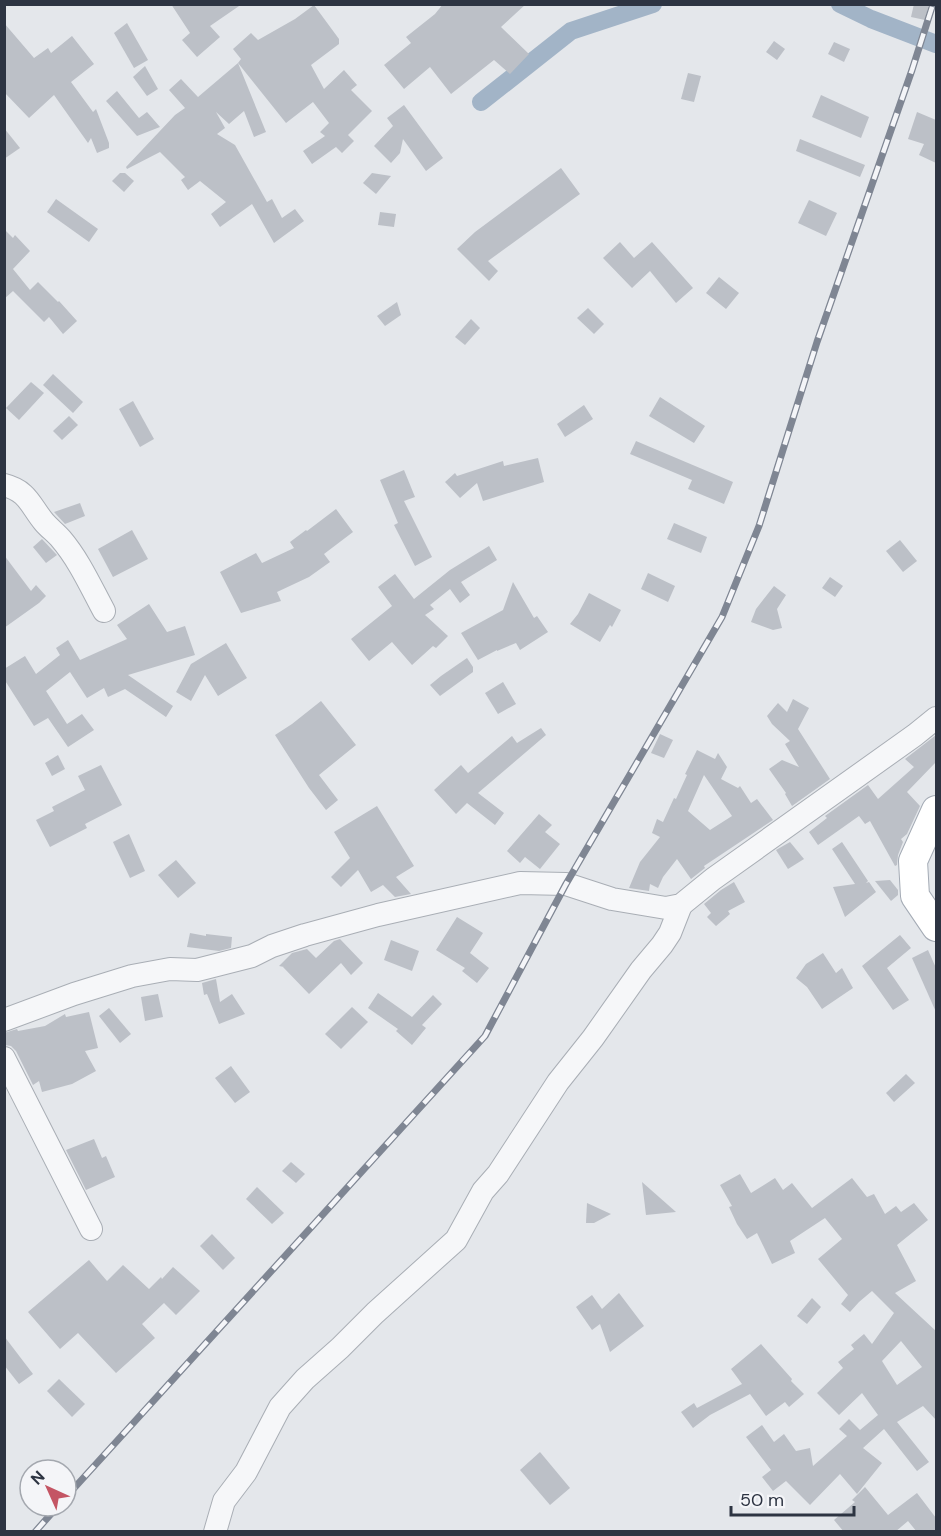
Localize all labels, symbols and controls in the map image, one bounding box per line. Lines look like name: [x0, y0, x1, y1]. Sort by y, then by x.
north arrow: [18, 1458, 78, 1518]
text: N: [26, 1466, 49, 1489]
scale bar: [731, 1479, 854, 1517]
text: 50 m: [740, 1488, 784, 1512]

